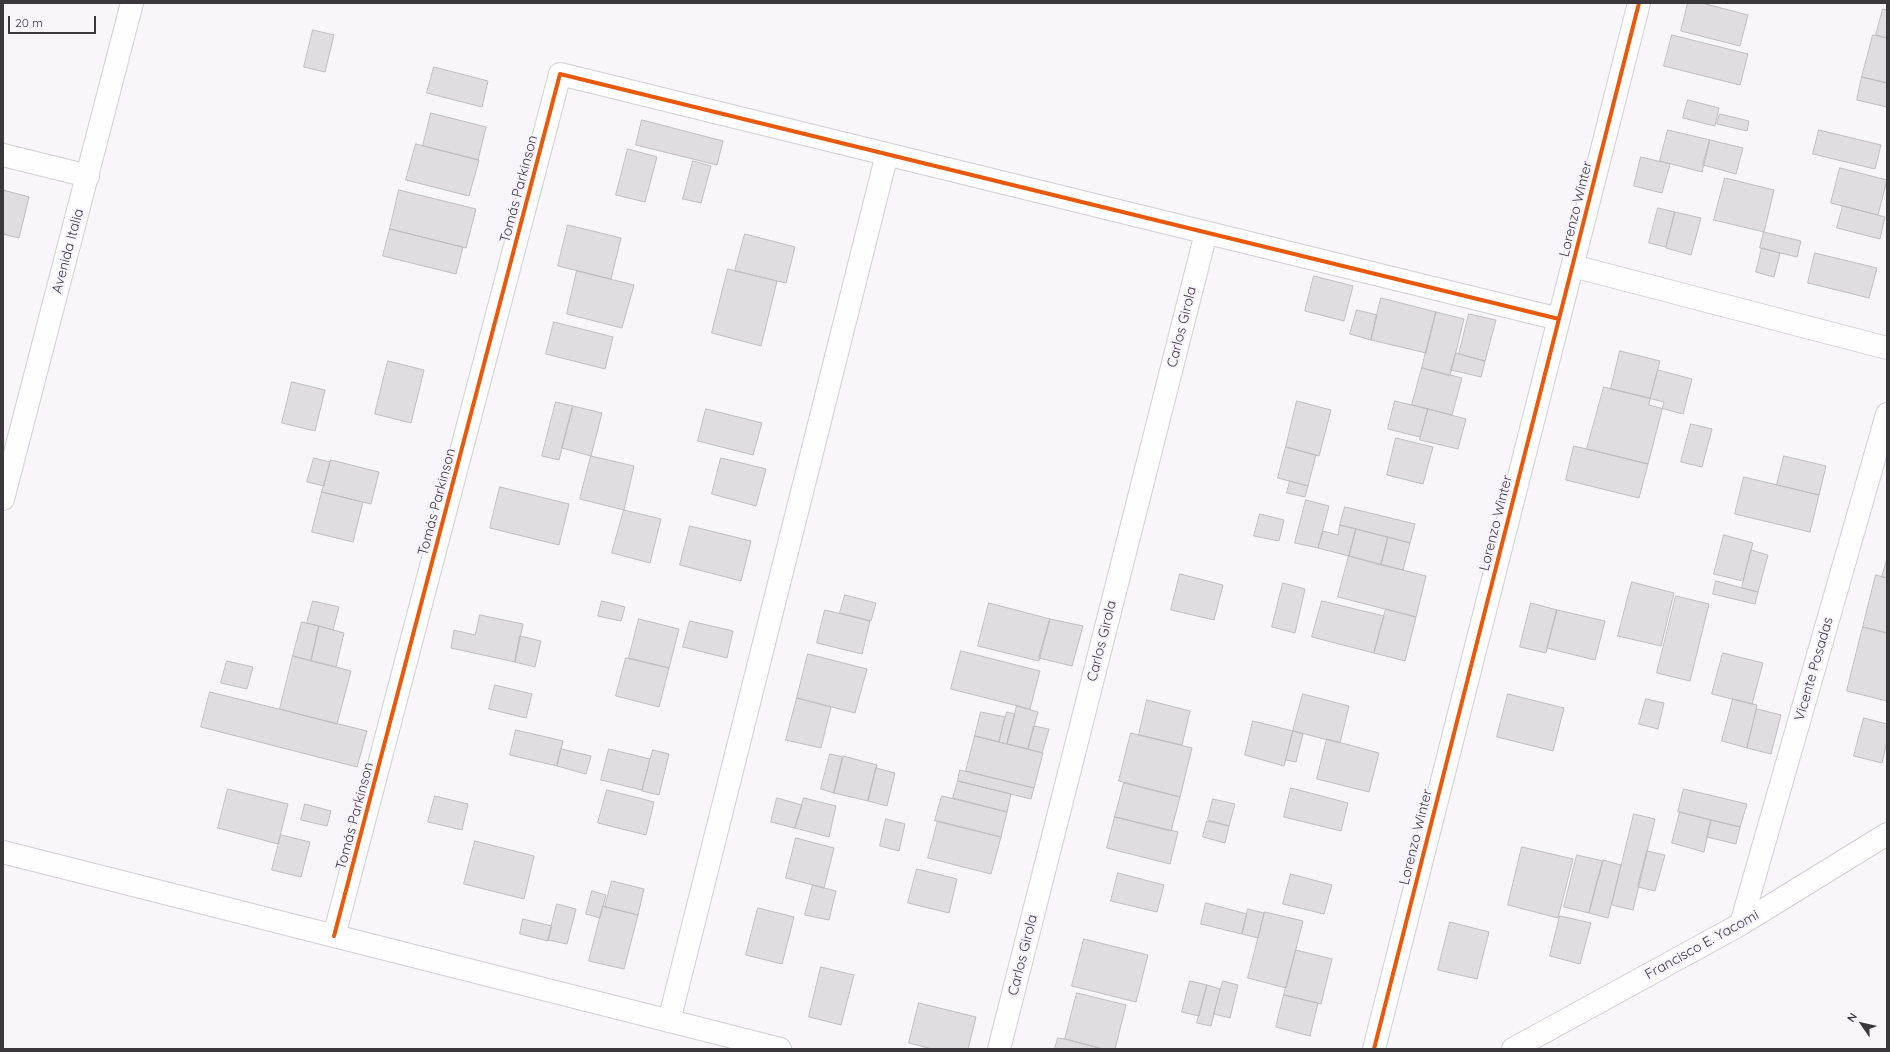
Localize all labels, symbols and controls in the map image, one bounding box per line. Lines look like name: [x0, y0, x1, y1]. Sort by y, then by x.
scale bar: [10, 8, 98, 34]
text: 20 m: [15, 15, 43, 30]
street label: Tomás Parkinson: [497, 133, 541, 245]
street label: Lorenzo Winter: [1556, 159, 1596, 259]
street label: Avenida Italia: [49, 207, 87, 295]
street label: Carlos Girola: [1164, 285, 1200, 369]
street label: Tomás Parkinson: [415, 446, 459, 558]
street label: Lorenzo Winter: [1476, 473, 1516, 573]
street label: Carlos Girola: [1084, 599, 1120, 683]
street label: Vicente Posadas: [1791, 615, 1837, 723]
street label: Tomás Parkinson: [333, 760, 377, 872]
street label: Lorenzo Winter: [1396, 787, 1436, 887]
street label: Francisco E. Yacomi: [1642, 907, 1762, 983]
street label: Carlos Girola: [1005, 913, 1041, 997]
north arrow: [1842, 1004, 1882, 1044]
text: N: [1844, 1010, 1860, 1025]

